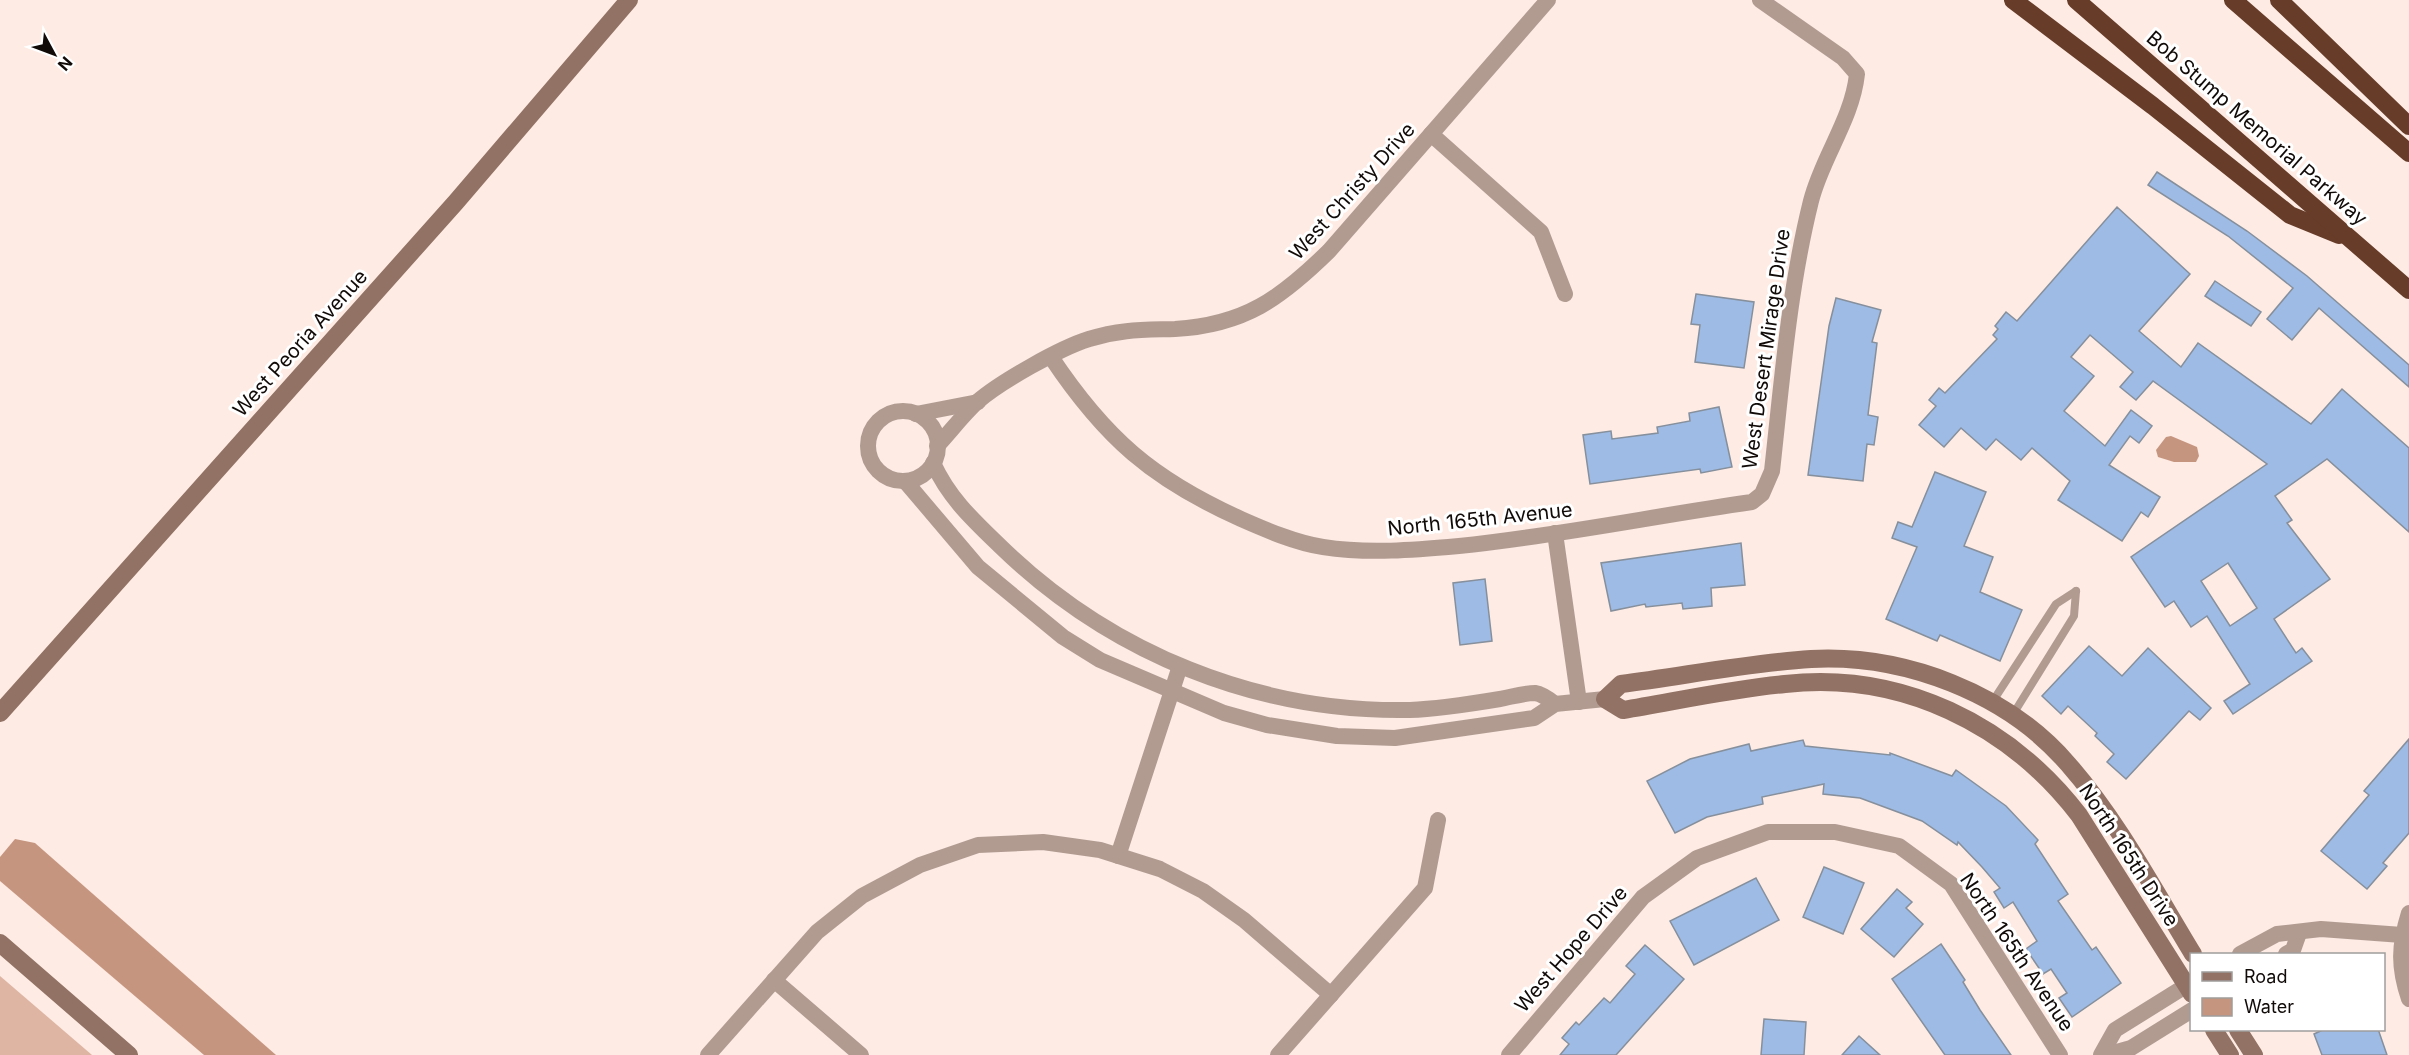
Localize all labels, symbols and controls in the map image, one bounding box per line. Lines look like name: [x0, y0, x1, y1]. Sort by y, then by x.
north arrow: [24, 24, 84, 84]
street label: Bob Stump Memorial Parkway: [2142, 26, 2372, 230]
text: N: [54, 53, 77, 75]
street label: West Christy Drive: [1284, 118, 1420, 264]
street label: West Desert Mirage Drive: [1737, 227, 1795, 471]
street label: West Peoria Avenue: [228, 265, 372, 421]
street label: North 165th Avenue: [1386, 497, 1574, 541]
street label: North 165th Drive: [2074, 779, 2184, 931]
street label: North 165th Avenue: [1955, 868, 2079, 1036]
street label: West Hope Drive: [1510, 881, 1632, 1017]
legend: [2190, 953, 2385, 1031]
text: Road: [2244, 966, 2287, 987]
text: Water: [2244, 996, 2294, 1017]

